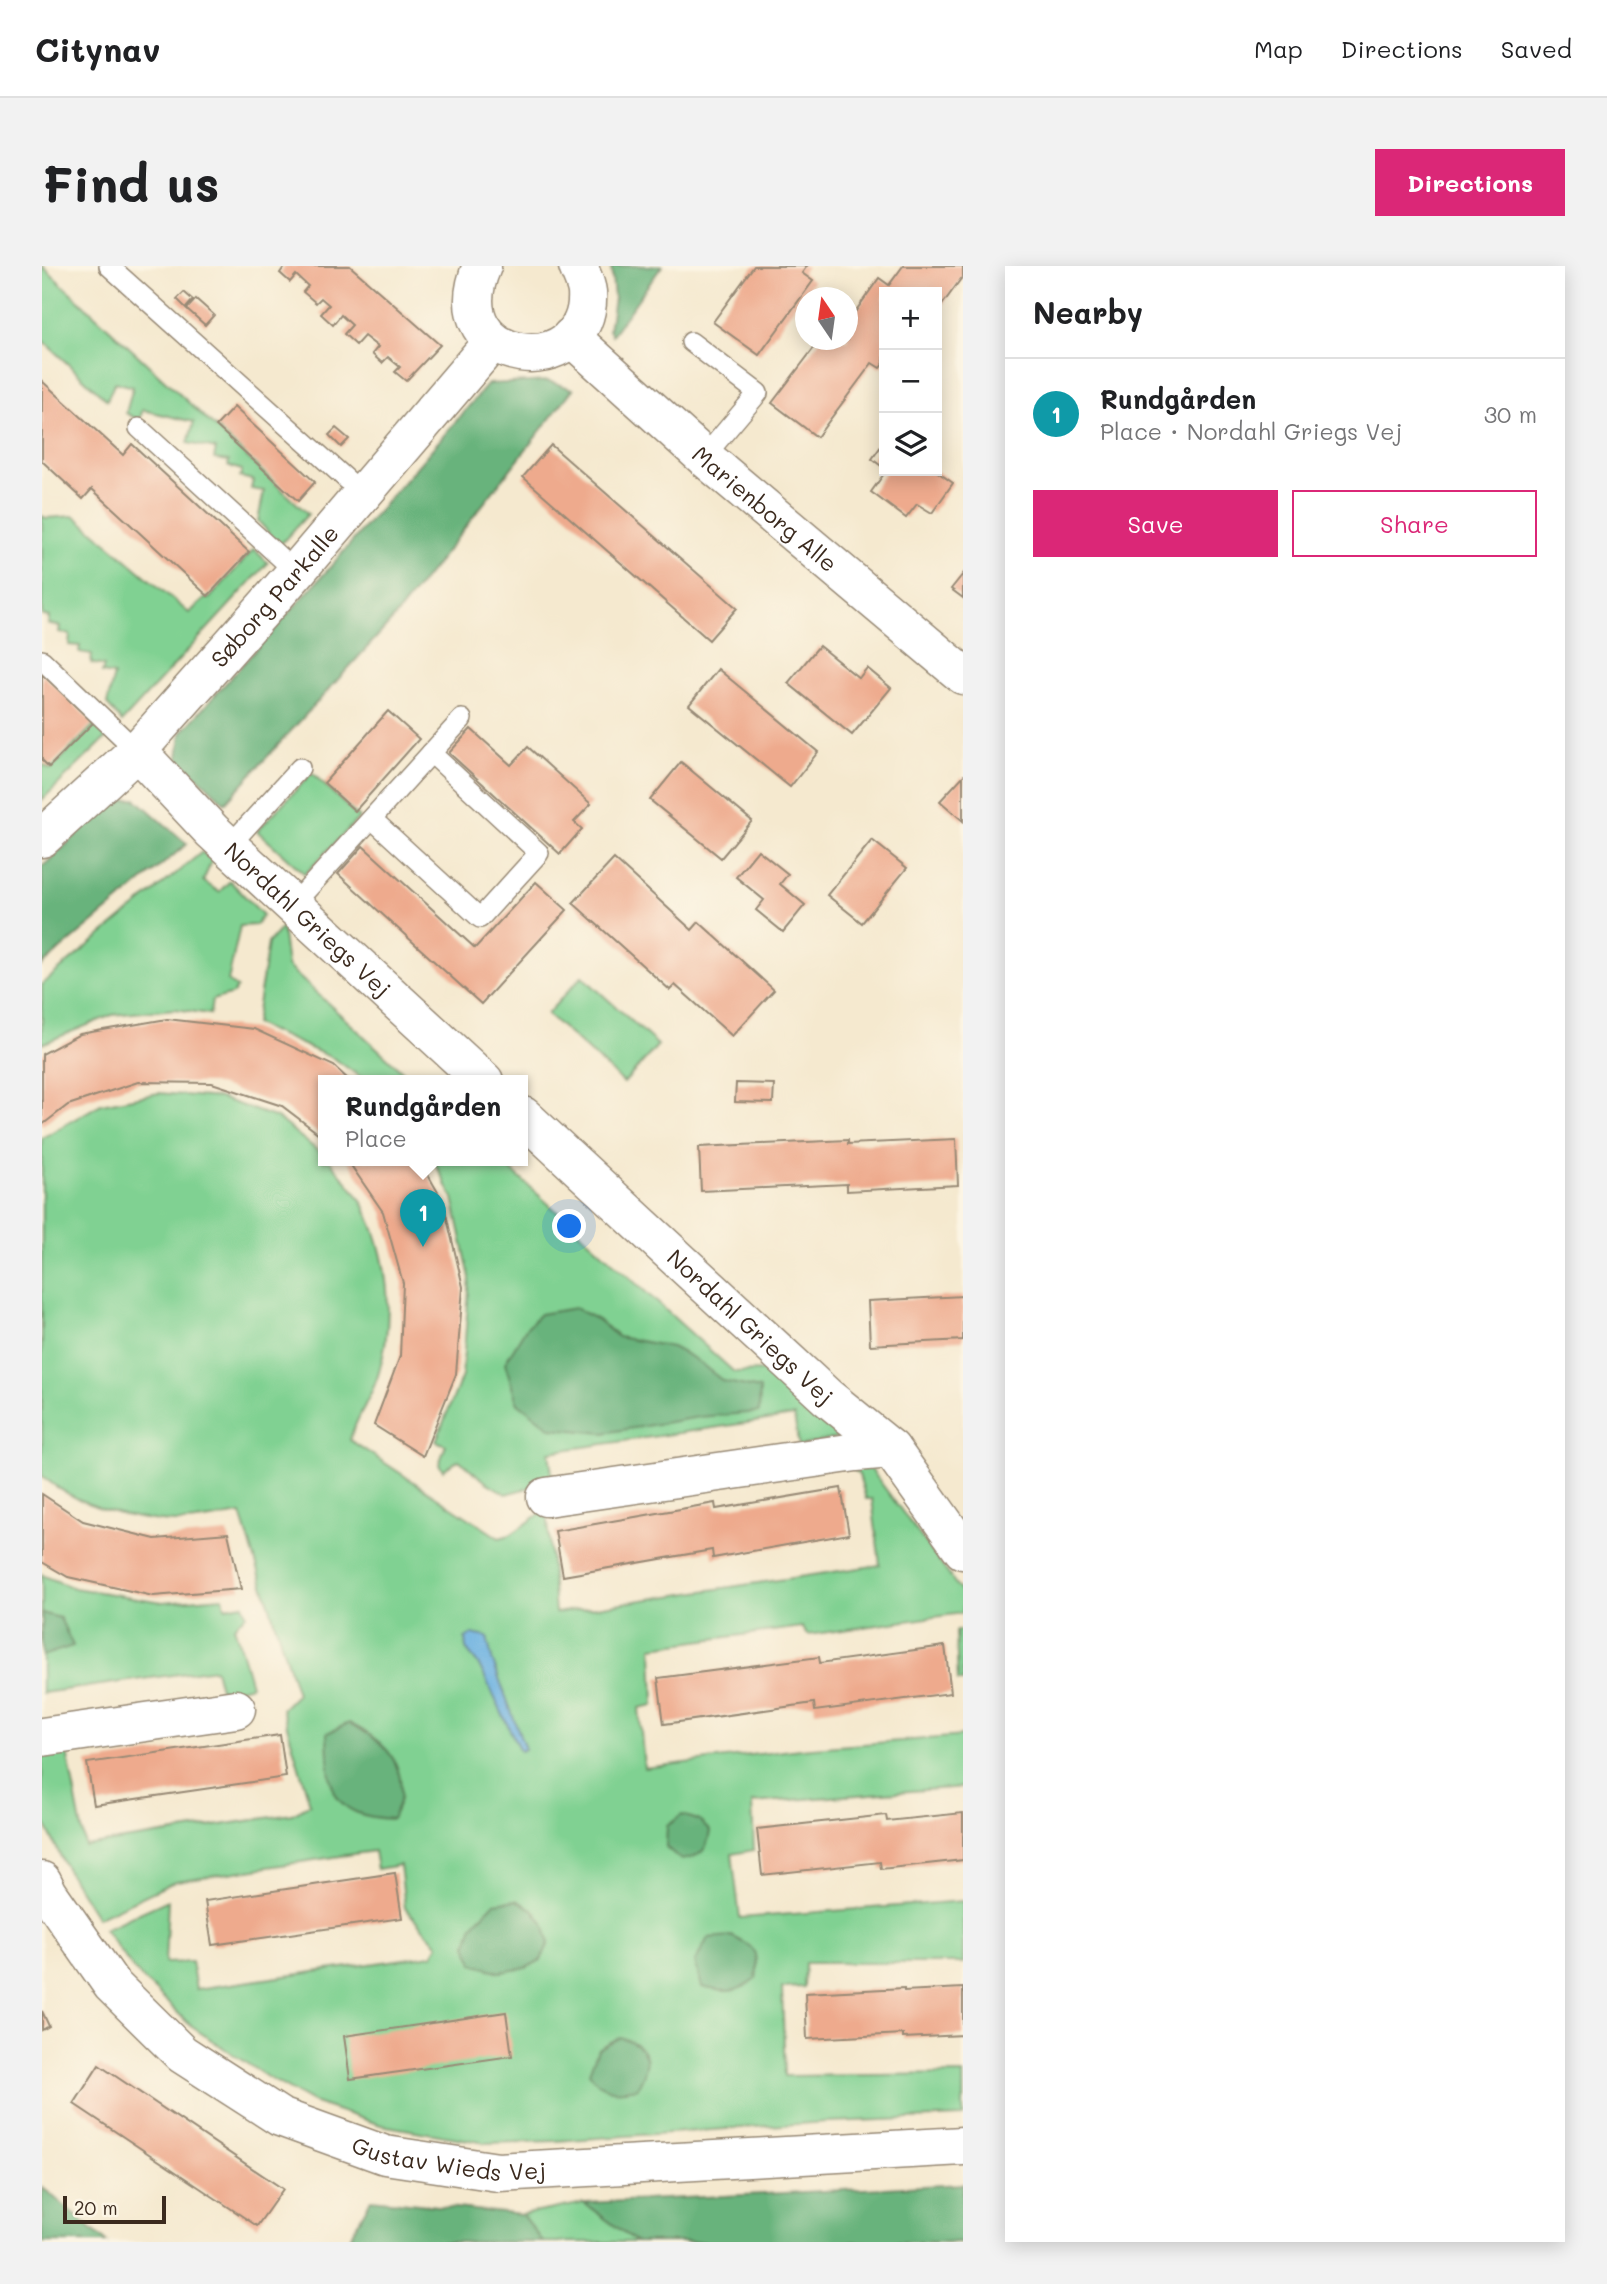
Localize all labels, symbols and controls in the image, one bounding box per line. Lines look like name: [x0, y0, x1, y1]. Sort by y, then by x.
text: Citynav: [35, 27, 160, 70]
text: Map: [1254, 33, 1303, 64]
text: Directions: [1341, 33, 1463, 64]
text: Saved: [1501, 33, 1572, 64]
button: Directions: [1375, 149, 1565, 216]
text: Find us: [42, 151, 220, 214]
north arrow: [795, 287, 858, 350]
map controls: [879, 287, 942, 476]
button: +: [879, 287, 942, 350]
text: Nearby: [1033, 292, 1143, 332]
button: −: [879, 350, 942, 413]
text: Rundgården: [1100, 382, 1256, 416]
text: 1: [1051, 399, 1061, 429]
text: 30 m: [1484, 399, 1537, 429]
button: layers: [879, 413, 942, 476]
text: Place · Nordahl Griegs Vej: [1100, 416, 1402, 446]
street label: Marienborg Alle: [686, 439, 844, 578]
button: Save: [1033, 490, 1278, 557]
button: Share: [1292, 490, 1537, 557]
street label: Søborg Parkalle: [204, 518, 345, 673]
street label: Nordahl Griegs Vej: [218, 835, 398, 1003]
popup: [318, 1075, 528, 1166]
text: Rundgården: [345, 1089, 501, 1123]
text: Place: [345, 1123, 407, 1153]
pin: 1: [400, 1189, 446, 1247]
your location: [552, 1209, 586, 1243]
street label: Nordahl Griegs Vej: [661, 1242, 840, 1411]
street label: Gustav Wieds Vej: [348, 2129, 547, 2187]
scale bar: [63, 2193, 166, 2225]
text: 20 m: [74, 2195, 118, 2220]

